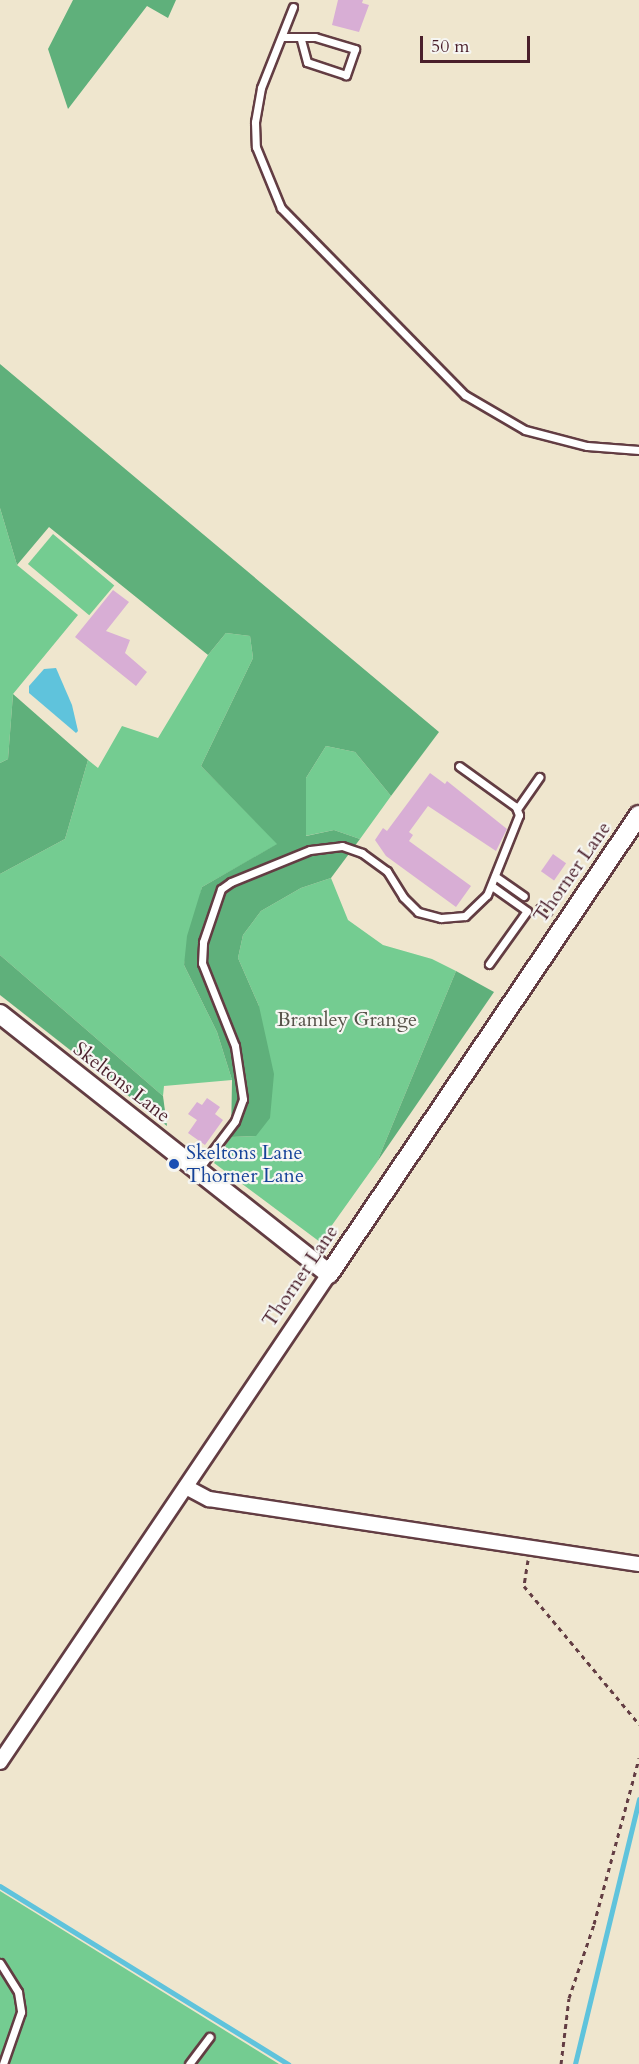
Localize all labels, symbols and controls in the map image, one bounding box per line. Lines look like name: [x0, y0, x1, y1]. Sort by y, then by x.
scale bar: [423, 24, 532, 62]
text: 50 m: [431, 34, 470, 59]
street label: Thorner Lane: [528, 817, 616, 927]
park label: Bramley Grange: [277, 1007, 417, 1031]
street label: Skeltons Lane: [69, 1037, 175, 1127]
place label: Skeltons Lane Thorner Lane: [186, 1140, 304, 1187]
marker: Skeltons Lane Thorner Lane: [167, 1157, 181, 1171]
street label: Thorner Lane: [257, 1220, 343, 1332]

